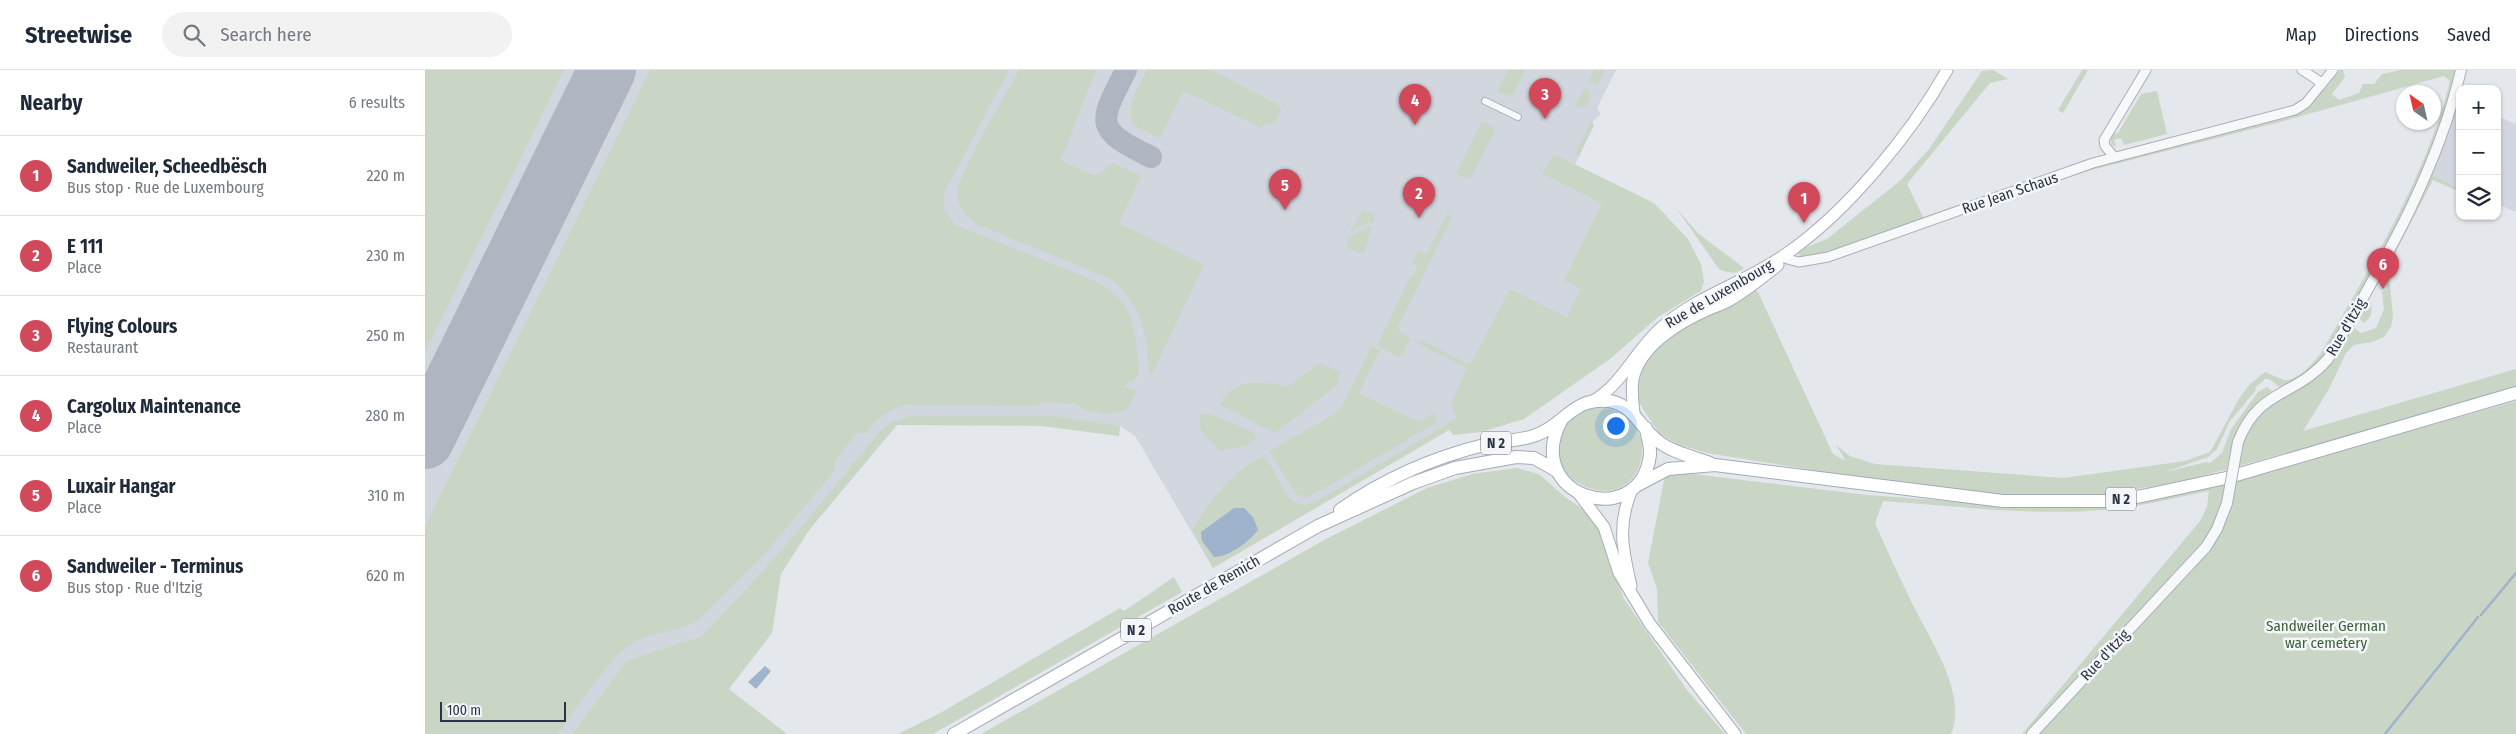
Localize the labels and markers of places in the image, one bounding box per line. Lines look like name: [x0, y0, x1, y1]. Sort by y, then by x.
pin: 3: [1529, 78, 1561, 119]
pin: 4: [1399, 84, 1431, 125]
pin: 5: [1269, 169, 1301, 210]
pin: 2: [1403, 177, 1435, 218]
pin: 1: [1788, 182, 1820, 223]
pin: 6: [2367, 248, 2399, 289]

